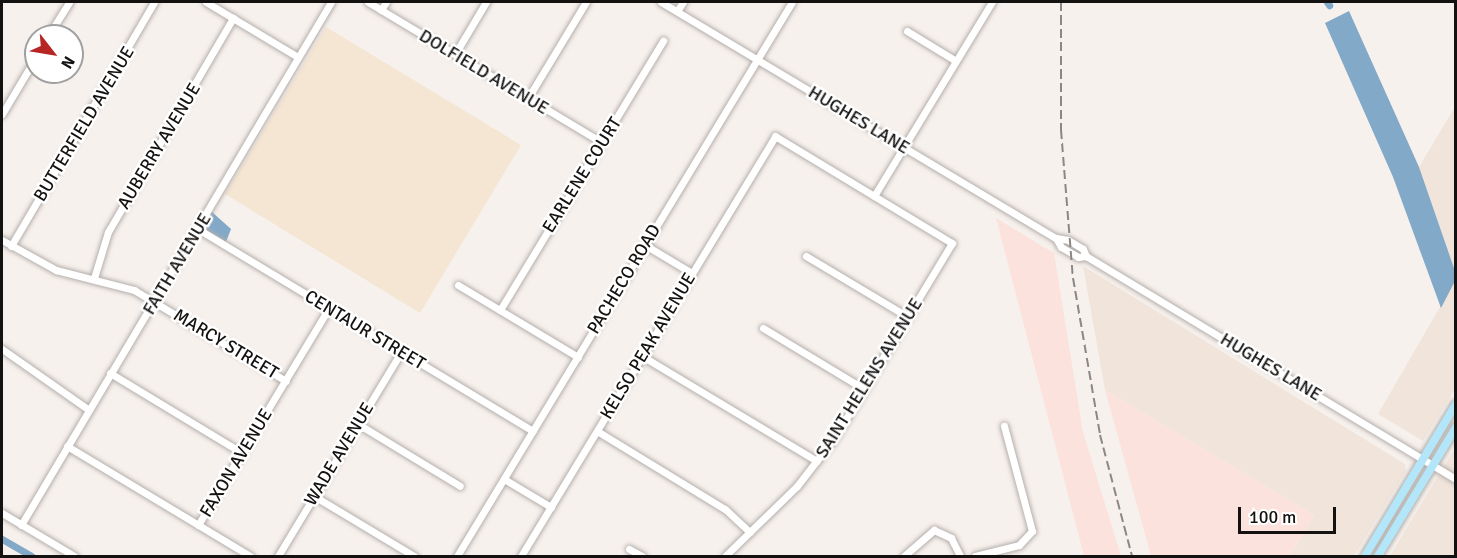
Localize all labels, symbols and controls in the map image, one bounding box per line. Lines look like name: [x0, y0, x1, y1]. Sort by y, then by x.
north arrow: [24, 24, 84, 84]
street label: DOLFIELD AVENUE: [415, 25, 553, 119]
street label: BUTTERFIELD AVENUE: [29, 43, 139, 205]
street label: AUBERRY AVENUE: [113, 79, 205, 213]
street label: HUGHES LANE: [804, 81, 914, 159]
street label: EARLENE COURT: [538, 113, 626, 237]
street label: FAITH AVENUE: [138, 209, 216, 319]
street label: PACHECO ROAD: [583, 220, 665, 338]
street label: KELSO PEAK AVENUE: [596, 269, 700, 423]
street label: CENTAUR STREET: [301, 285, 429, 375]
street label: SAINT HELENS AVENUE: [811, 294, 927, 462]
street label: MARCY STREET: [170, 304, 282, 384]
street label: HUGHES LANE: [1216, 328, 1326, 406]
street label: WADE AVENUE: [300, 398, 378, 510]
street label: FAXON AVENUE: [195, 405, 277, 521]
scale bar: [1241, 495, 1338, 533]
text: 100 m: [1249, 506, 1296, 528]

